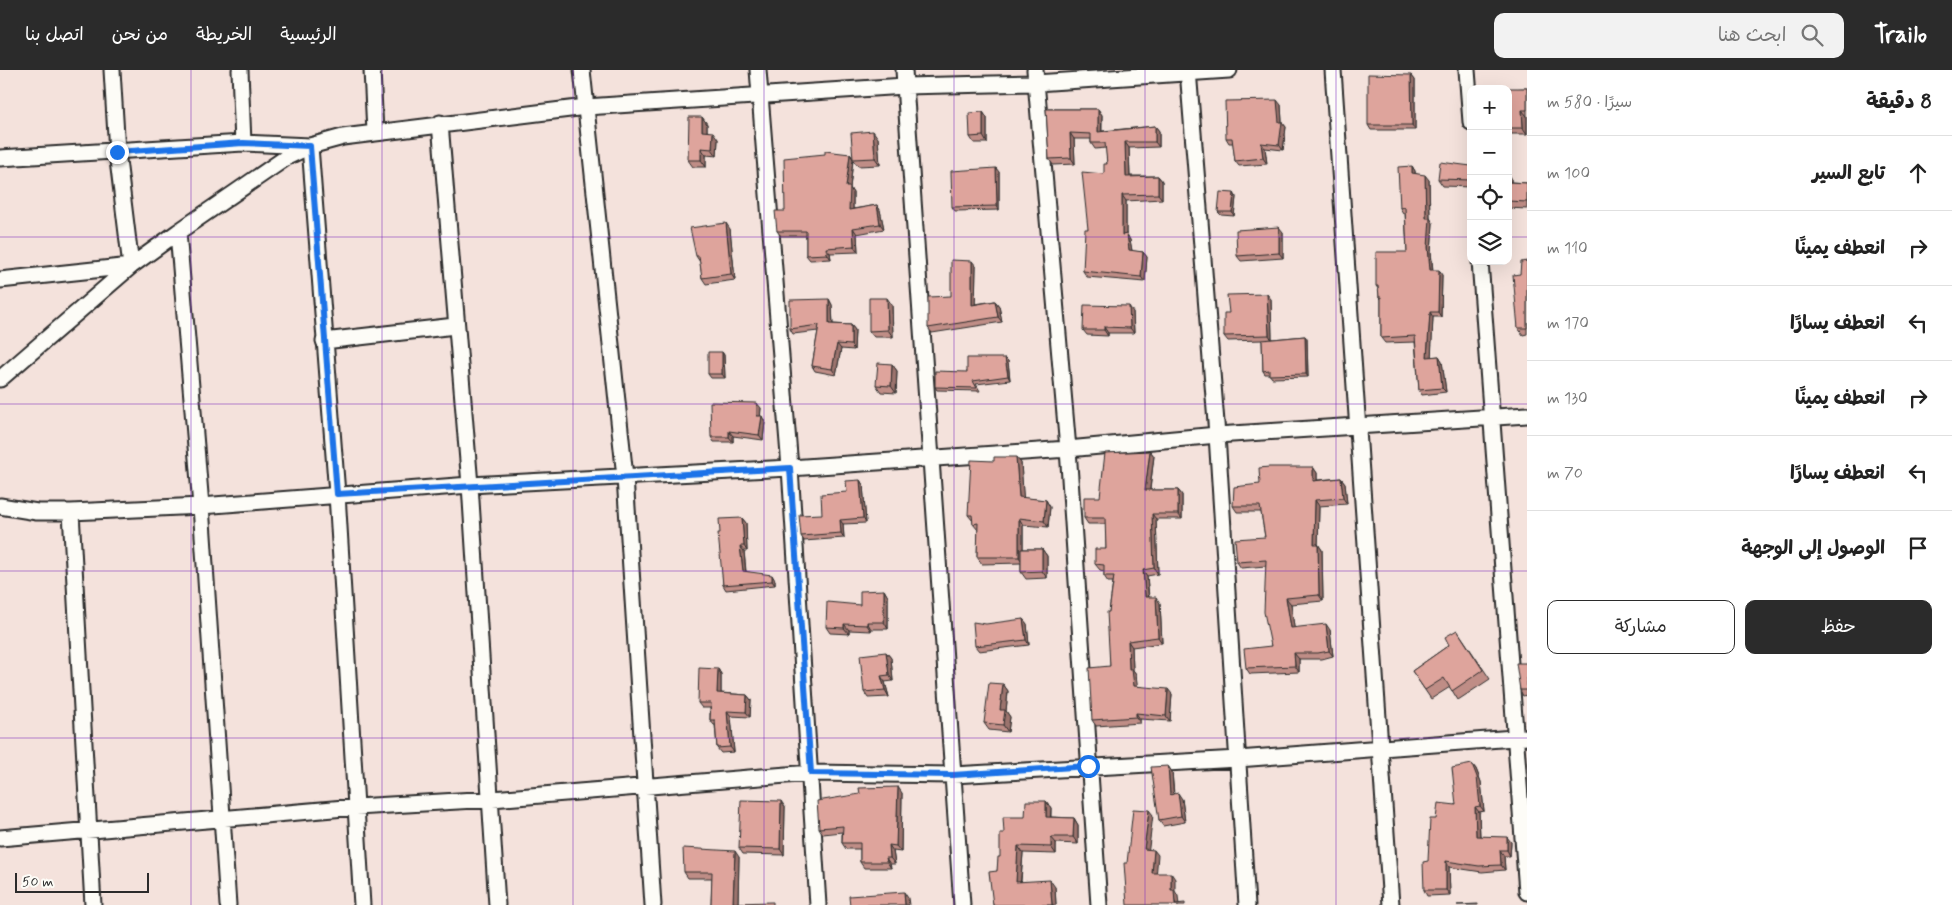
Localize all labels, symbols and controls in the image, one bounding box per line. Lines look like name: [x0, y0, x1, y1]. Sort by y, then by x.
search box: [1494, 13, 1844, 58]
text: Trailo: [1874, 20, 1927, 51]
icon: search: [1798, 21, 1826, 49]
text: اتصل بنا: [25, 23, 84, 47]
text: من نحن: [112, 23, 168, 47]
text: الخريطة: [196, 23, 252, 47]
text: الرئيسية: [280, 23, 337, 47]
text: ابحث هنا: [1718, 23, 1786, 48]
map controls: [1467, 85, 1512, 265]
button: +: [1467, 85, 1512, 130]
text: 8 دقيقة: [1866, 88, 1932, 116]
text: سيرًا · 580 m: [1547, 92, 1632, 113]
button: −: [1467, 130, 1512, 175]
route end: [106, 141, 129, 164]
icon: ahead: [1904, 159, 1932, 187]
text: تابع السير: [1812, 161, 1885, 186]
text: 100 m: [1547, 163, 1590, 184]
button: locate: [1467, 175, 1512, 220]
button: layers: [1467, 220, 1512, 265]
icon: right: [1904, 234, 1932, 262]
text: انعطف يمينًا: [1795, 236, 1885, 261]
text: 110 m: [1547, 238, 1588, 259]
icon: left: [1904, 309, 1932, 337]
text: انعطف يسارًا: [1790, 311, 1885, 336]
text: 170 m: [1547, 313, 1589, 334]
icon: right: [1904, 384, 1932, 412]
text: انعطف يمينًا: [1795, 386, 1885, 411]
text: 130 m: [1547, 388, 1588, 409]
icon: left: [1904, 459, 1932, 487]
text: انعطف يسارًا: [1790, 461, 1885, 486]
text: 70 m: [1547, 463, 1583, 484]
icon: arrive: [1904, 534, 1932, 562]
text: الوصول إلى الوجهة: [1741, 536, 1885, 561]
button: مشاركة: [1547, 600, 1735, 654]
button: حفظ: [1745, 600, 1932, 654]
route start: [1077, 755, 1100, 778]
scale bar: [15, 870, 149, 893]
text: 50 m: [22, 873, 53, 891]

